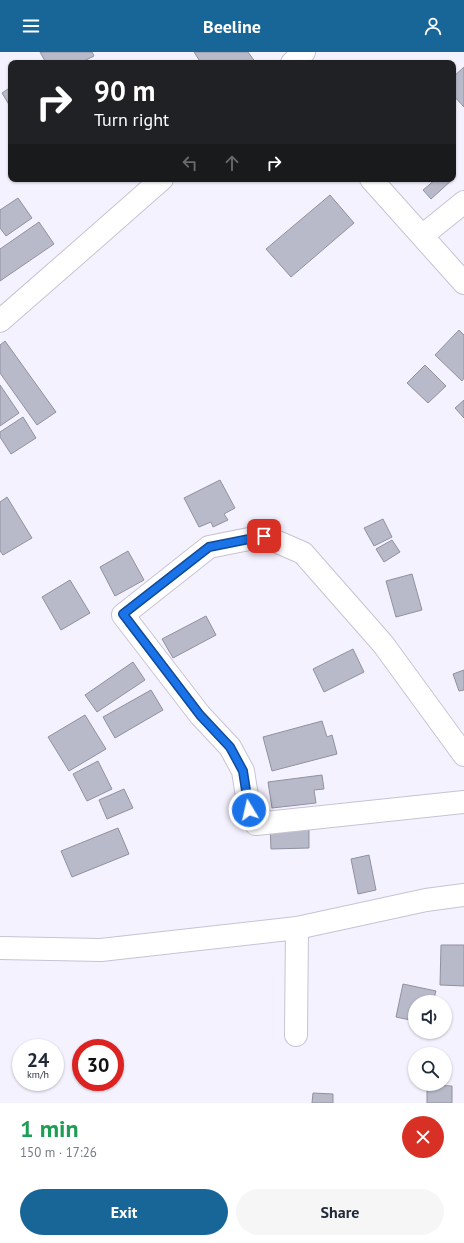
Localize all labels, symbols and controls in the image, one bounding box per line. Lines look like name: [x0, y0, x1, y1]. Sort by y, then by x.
icon: menu: [20, 15, 42, 37]
text: Beeline: [203, 15, 261, 38]
icon: person: [422, 15, 444, 37]
text: 90 m: [94, 72, 155, 109]
icon: right: [28, 76, 80, 128]
text: Turn right: [94, 108, 169, 131]
icon: left: [179, 152, 201, 174]
icon: ahead: [221, 152, 243, 174]
icon: right: [263, 152, 285, 174]
pin: [247, 519, 281, 553]
icon: arrive: [253, 525, 275, 547]
position arrow: [228, 789, 270, 831]
map controls: [408, 995, 452, 1091]
button: sound: [408, 995, 452, 1039]
speed limit sign: 30: [72, 1039, 124, 1091]
text: 24: [27, 1047, 49, 1073]
button: search: [408, 1047, 452, 1091]
text: km/h: [27, 1068, 49, 1081]
text: 1 min: [20, 1113, 79, 1144]
button: close: [402, 1116, 444, 1158]
text: 150 m · 17:26: [20, 1144, 97, 1161]
button: Exit: [20, 1189, 228, 1235]
button: Share: [236, 1189, 444, 1235]

